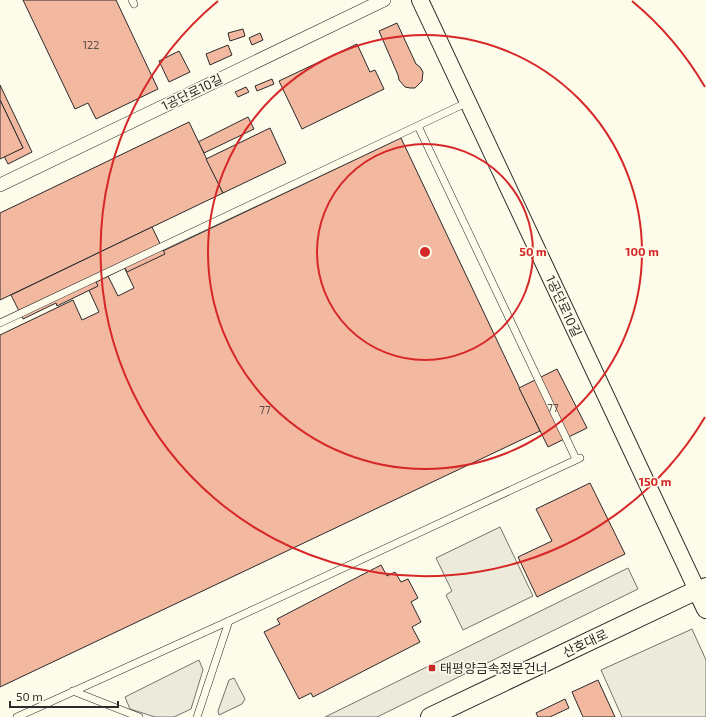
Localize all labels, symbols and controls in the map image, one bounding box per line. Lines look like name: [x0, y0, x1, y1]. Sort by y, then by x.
house number: 122: [83, 38, 99, 51]
street label: 1공단로10길: [159, 70, 225, 114]
text: 50 m: [519, 244, 547, 258]
text: 100 m: [625, 244, 659, 258]
centre of rings: [418, 245, 432, 259]
street label: 1공단로10길: [543, 273, 585, 339]
house number: 77: [547, 401, 559, 414]
house number: 77: [259, 403, 271, 416]
text: 150 m: [639, 474, 671, 488]
street label: 산호대로: [560, 626, 610, 660]
place label: 태평양금속정문건너: [440, 660, 548, 676]
marker: 태평양금속정문건너: [427, 663, 437, 673]
scale bar: [10, 683, 118, 709]
text: 50 m: [16, 689, 43, 703]

